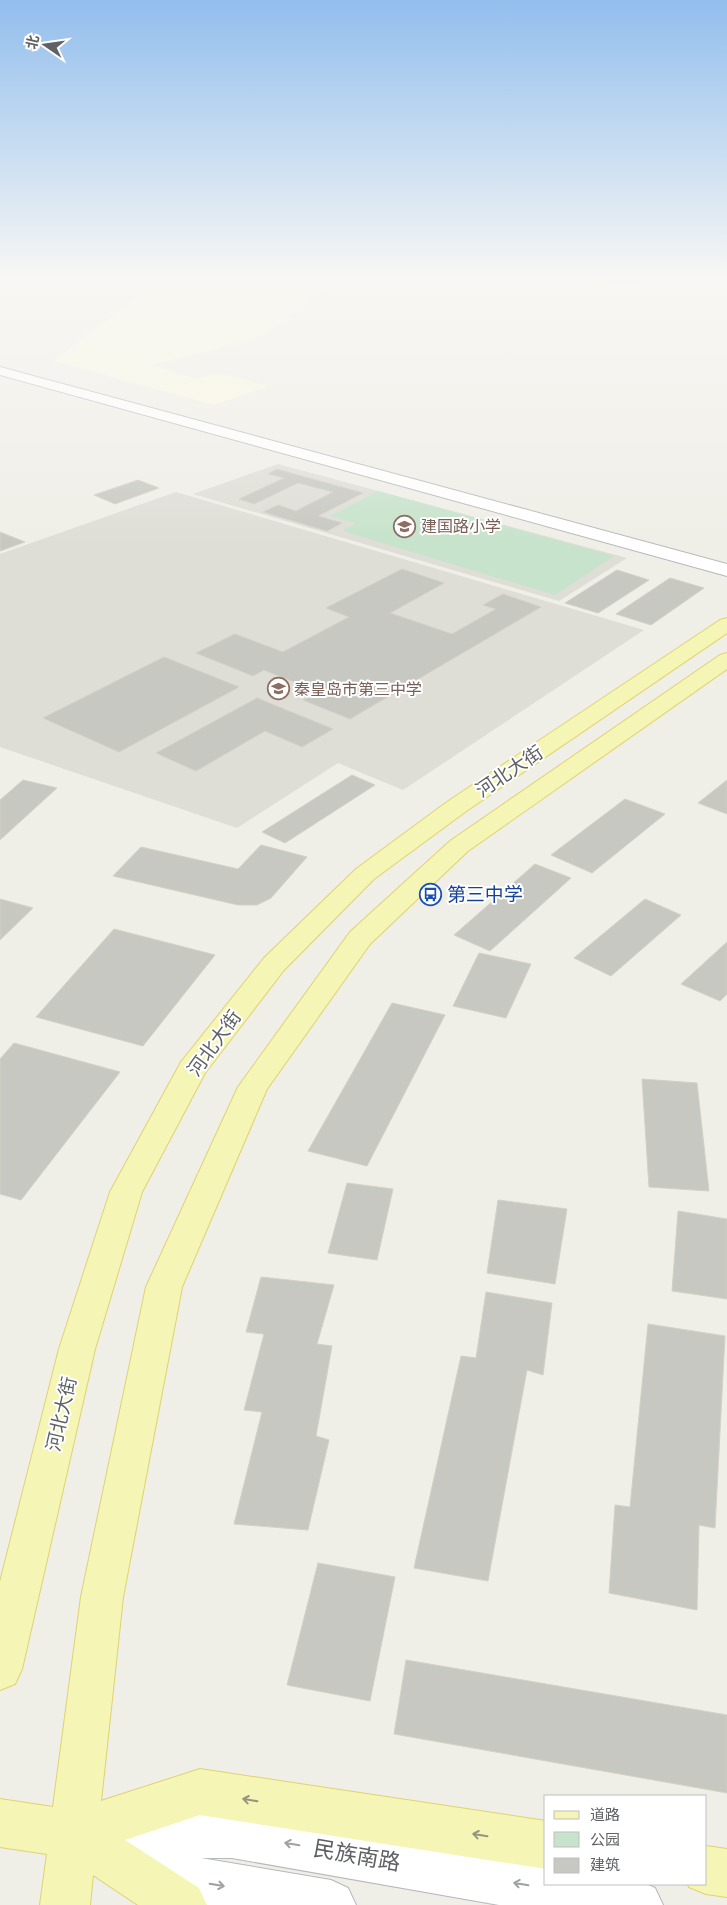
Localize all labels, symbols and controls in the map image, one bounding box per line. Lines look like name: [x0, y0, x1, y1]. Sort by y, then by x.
north arrow: [20, 20, 70, 70]
text: 北: [22, 33, 43, 51]
school or university icon: 建国路小学: [393, 514, 417, 538]
place label: 建国路小学: [421, 516, 501, 536]
school or university icon: 秦皇岛市第三中学: [266, 677, 290, 701]
place label: 秦皇岛市第三中学: [294, 679, 422, 699]
street label: 河北大街: [471, 740, 547, 802]
bus stop icon: 第三中学: [419, 882, 443, 906]
place label: 第三中学: [447, 882, 523, 906]
street label: 河北大街: [182, 1005, 246, 1081]
street label: 河北大街: [41, 1374, 81, 1454]
one-way arrow: [243, 1795, 259, 1805]
legend: [544, 1795, 707, 1885]
text: 道路: [590, 1805, 620, 1824]
one-way arrow: [473, 1830, 489, 1840]
text: 公园: [590, 1830, 620, 1849]
street label: 民族南路: [311, 1834, 403, 1876]
one-way arrow: [285, 1839, 301, 1849]
text: 建筑: [590, 1855, 620, 1874]
one-way arrow: [514, 1879, 530, 1889]
one-way arrow: [209, 1880, 225, 1890]

